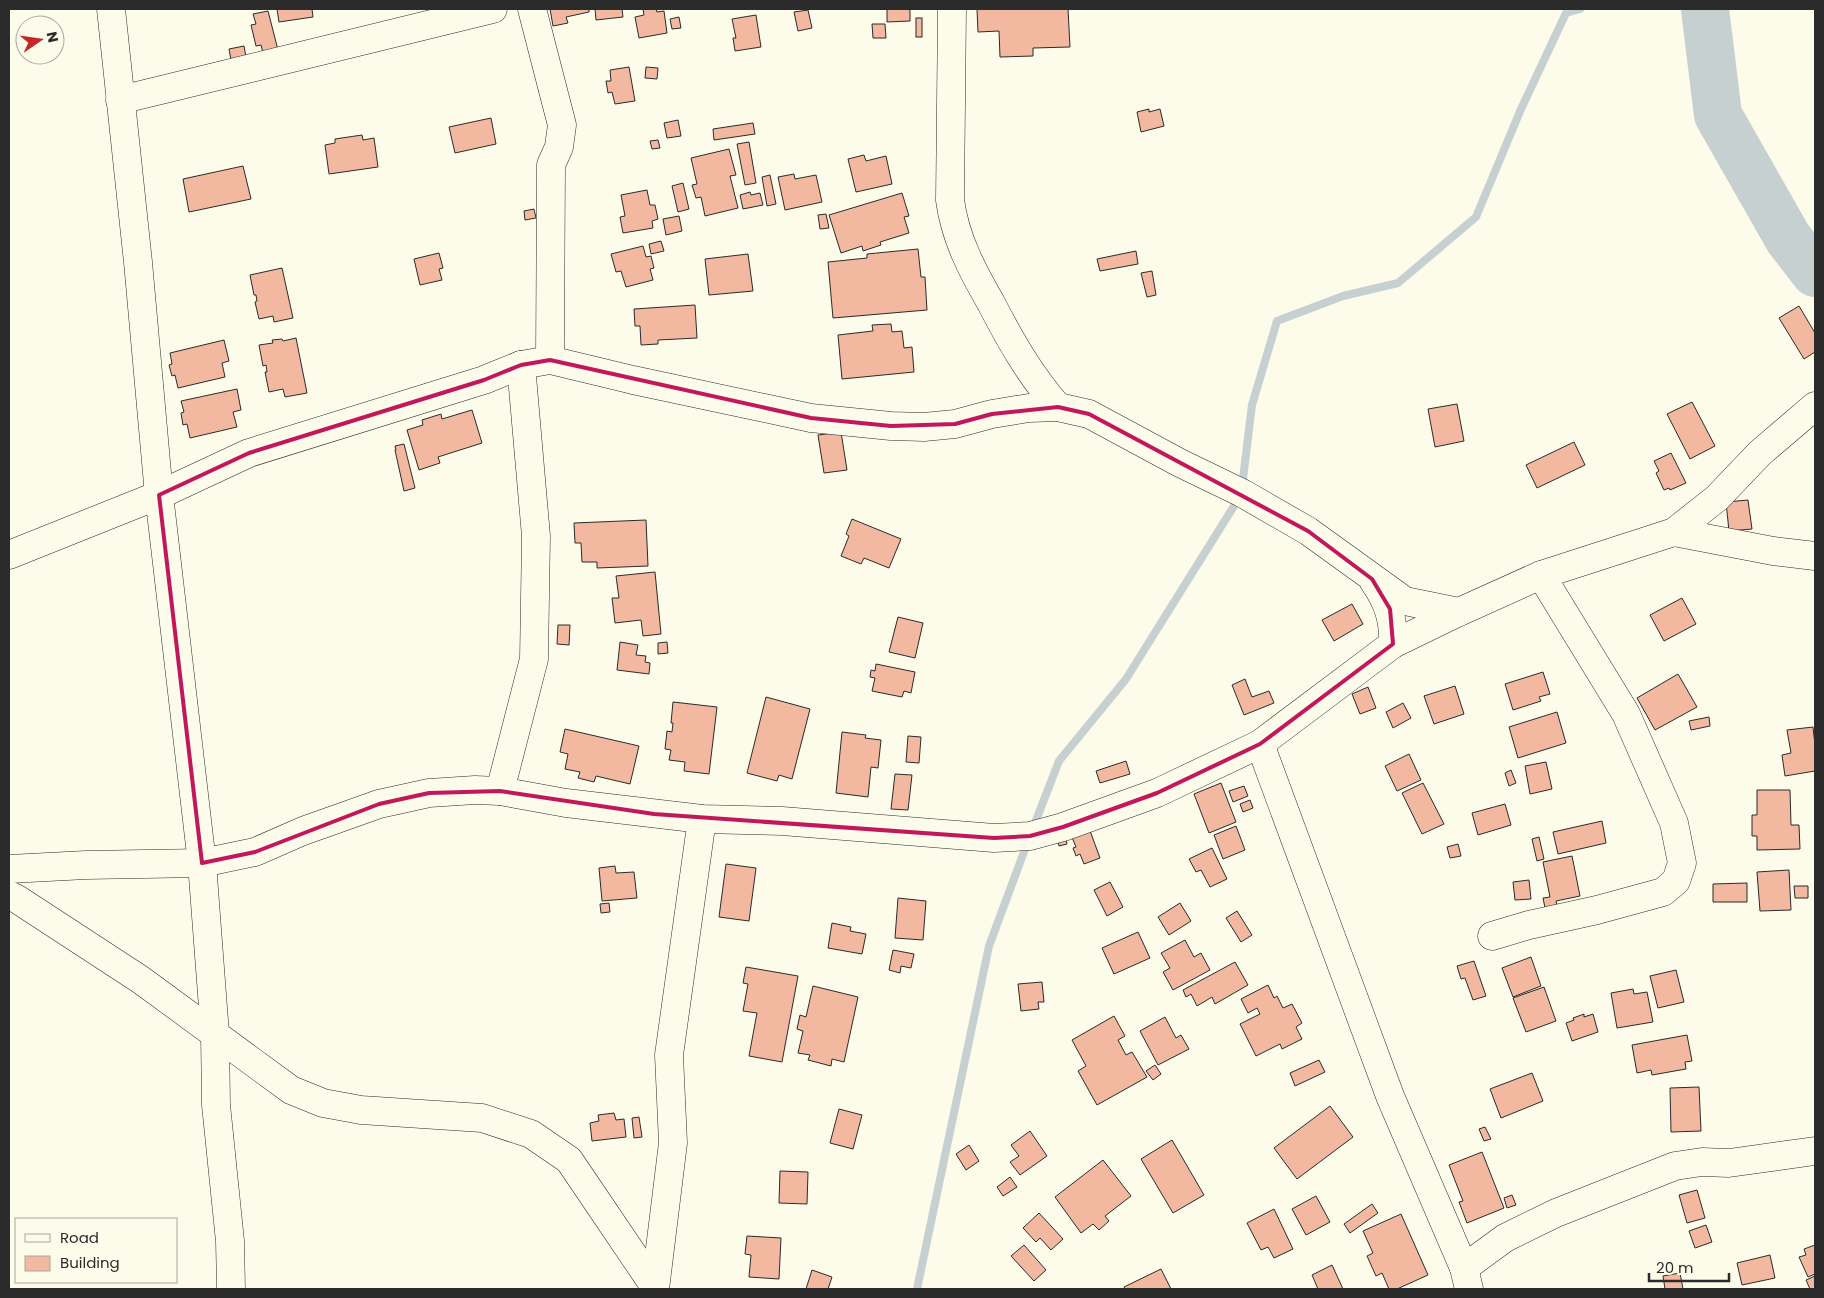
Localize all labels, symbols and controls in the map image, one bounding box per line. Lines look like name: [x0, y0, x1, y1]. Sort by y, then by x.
north arrow: [15, 15, 65, 65]
text: N: [42, 30, 64, 44]
legend: [15, 1218, 178, 1283]
text: Road: [60, 1227, 99, 1248]
scale bar: [1649, 1250, 1729, 1282]
text: Building: [60, 1252, 120, 1273]
text: 20 m: [1656, 1257, 1694, 1278]

